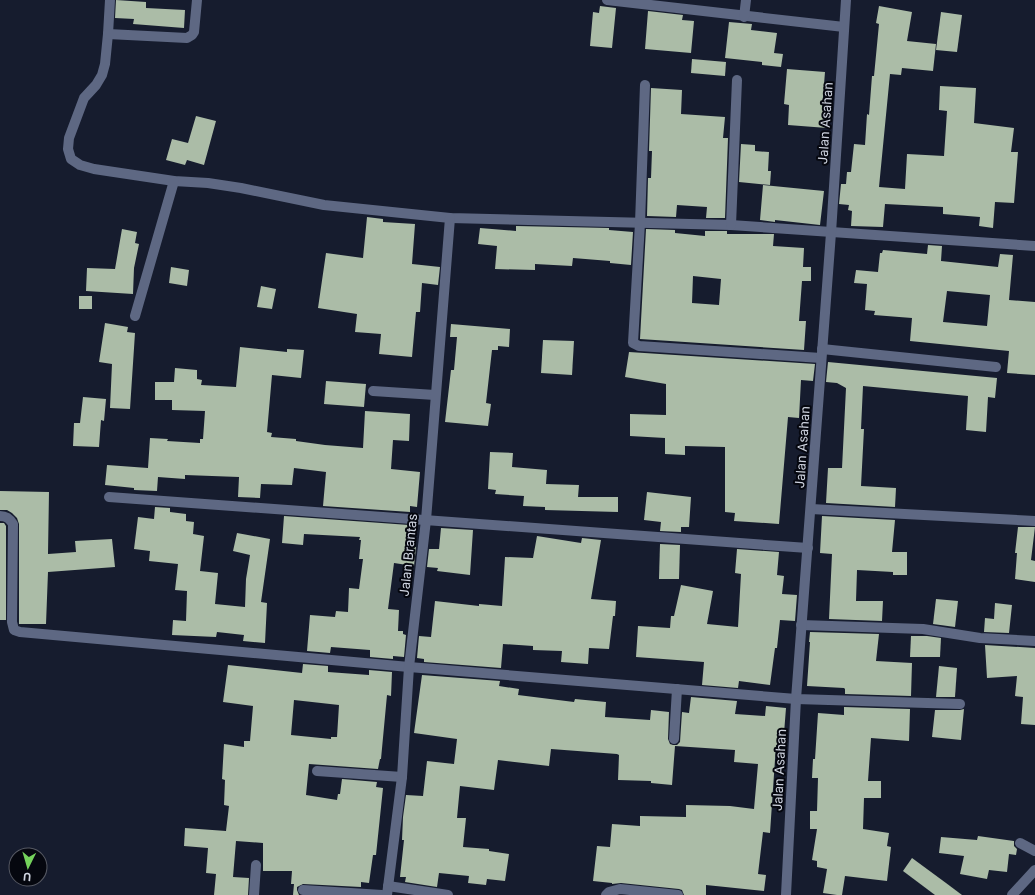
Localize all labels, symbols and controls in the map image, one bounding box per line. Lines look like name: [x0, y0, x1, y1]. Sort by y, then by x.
street label: Jalan Asahan: [814, 81, 836, 165]
street label: Jalan Asahan: [791, 405, 813, 489]
street label: Jalan Brantas: [396, 513, 420, 597]
street label: Jalan Asahan: [769, 728, 789, 812]
north arrow: [8, 847, 48, 887]
text: U: [23, 870, 32, 884]

